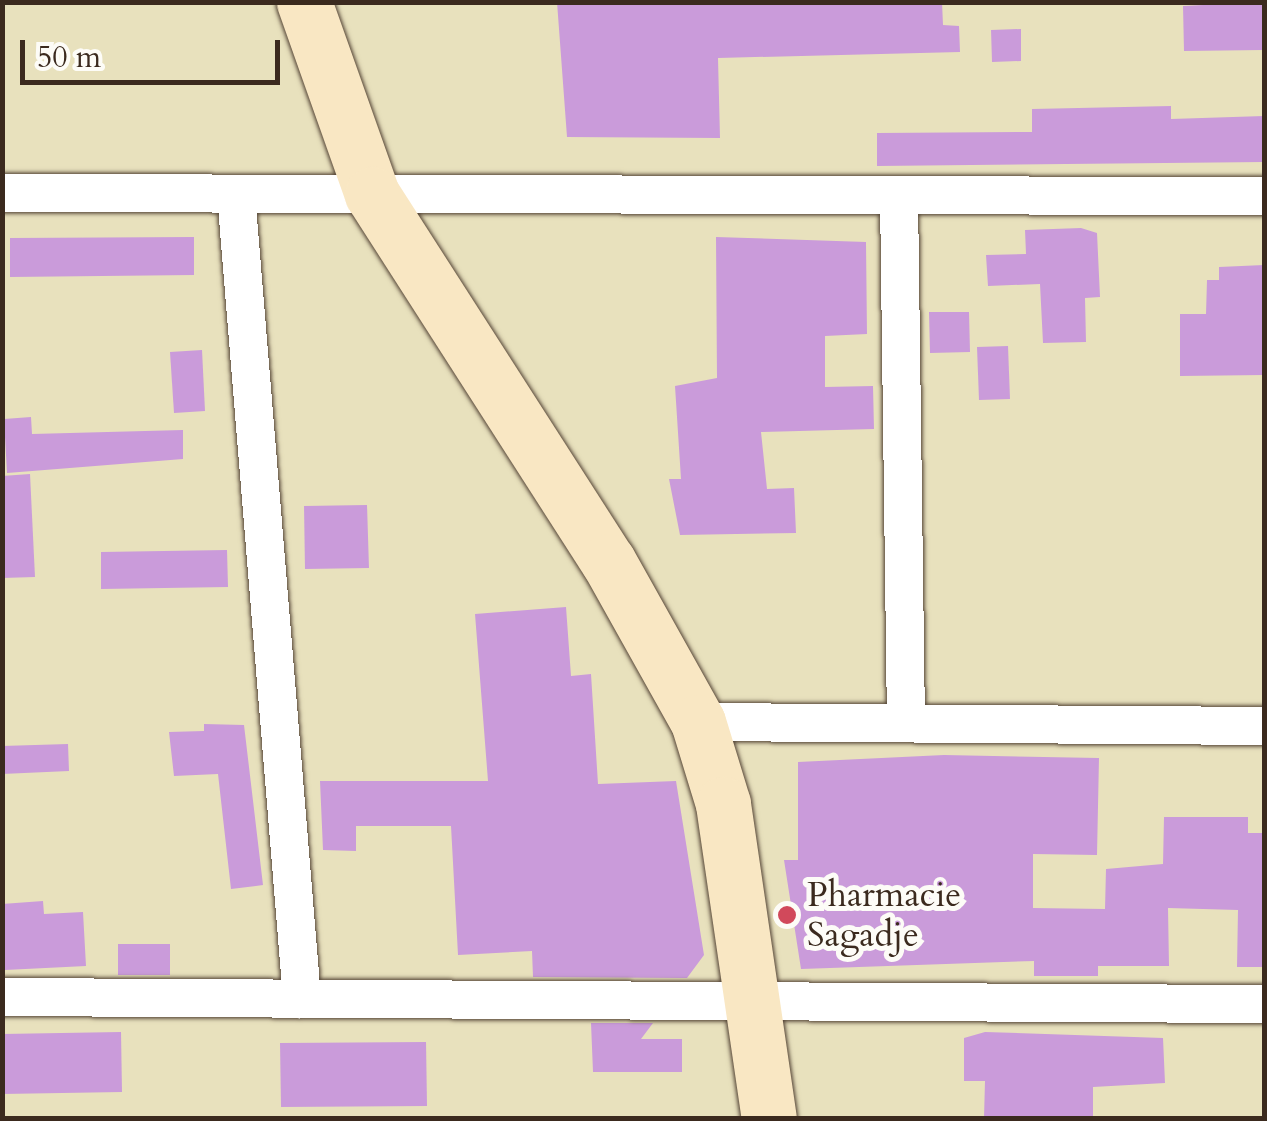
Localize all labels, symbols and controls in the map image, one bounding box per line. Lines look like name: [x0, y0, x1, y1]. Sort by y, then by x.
scale bar: [25, 20, 285, 82]
text: 50 m: [37, 37, 101, 78]
place label: Pharmacie Sagadje: [807, 874, 961, 956]
marker: Pharmacie Sagadje: [776, 904, 798, 926]

